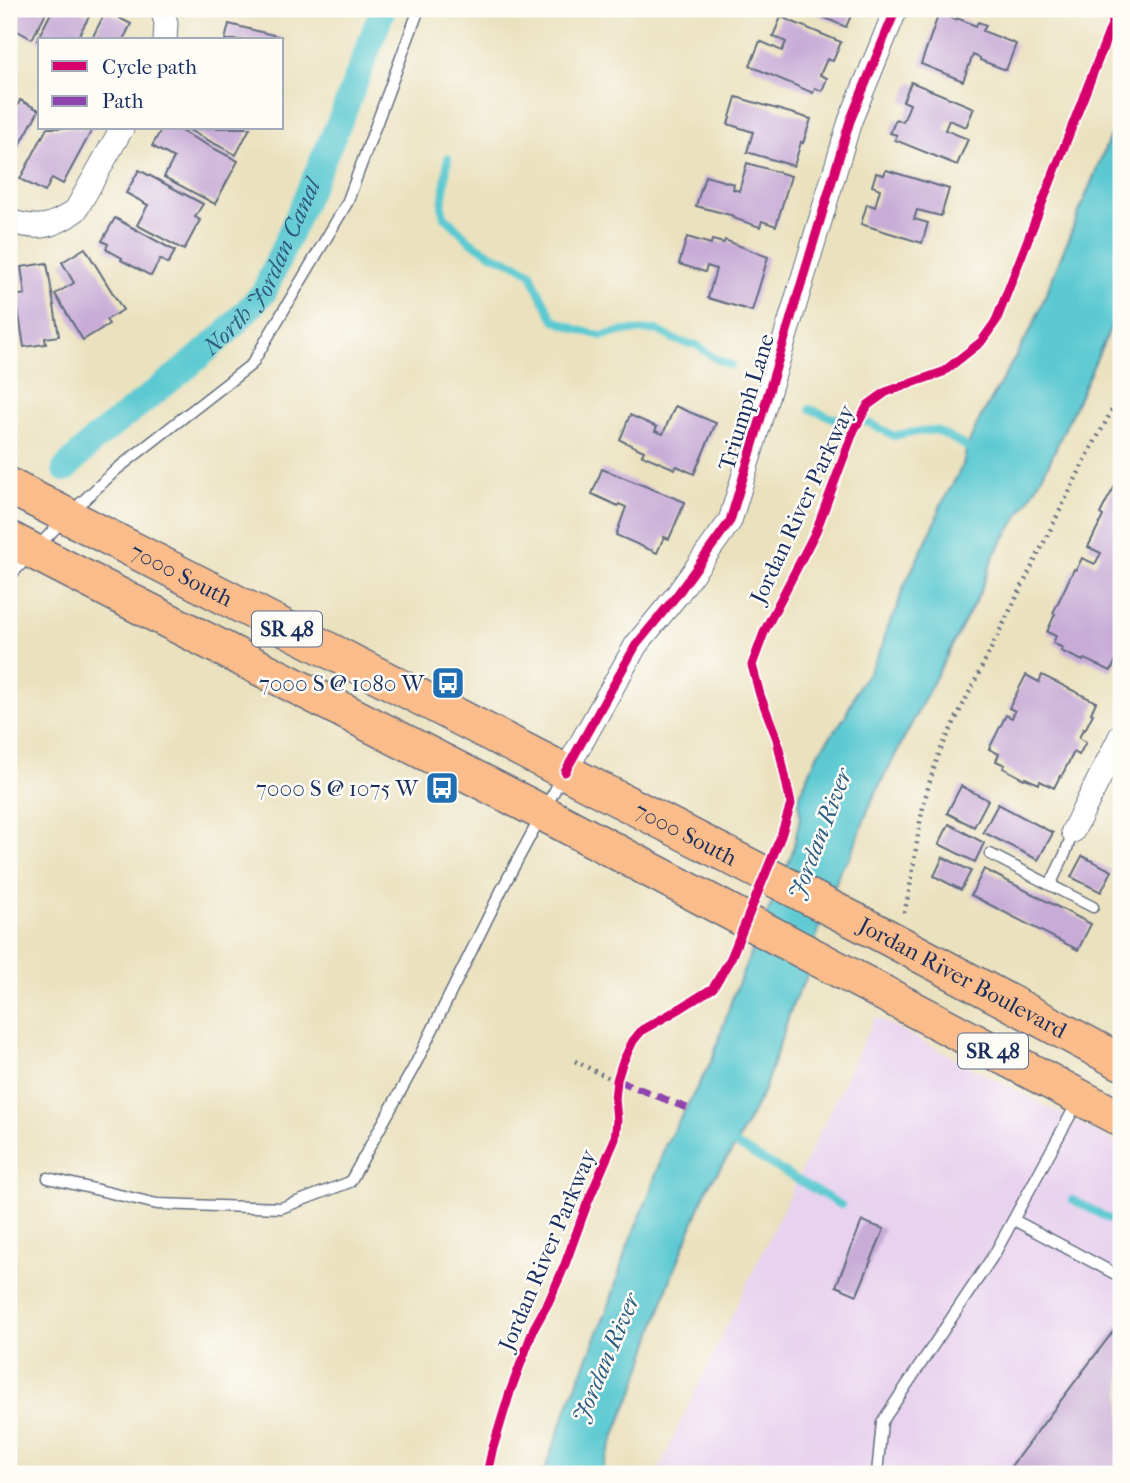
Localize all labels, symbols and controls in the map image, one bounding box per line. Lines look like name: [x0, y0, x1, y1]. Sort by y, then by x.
legend: [38, 38, 284, 130]
text: Cycle path: [102, 55, 197, 79]
text: Path: [102, 89, 144, 113]
water label: North Jordan Canal: [196, 172, 328, 361]
street label: Triumph Lane: [713, 330, 780, 474]
street label: Jordan River Parkway: [744, 400, 861, 610]
street label: 7000 South: [126, 538, 237, 613]
road number: SR 48: [252, 612, 322, 646]
bus stop icon: 7000 S @ 1080 W: [429, 664, 467, 702]
place label: 7000 S @ 1080 W: [259, 670, 425, 697]
water label: Jordan River: [782, 763, 859, 903]
bus stop icon: 7000 S @ 1075 W: [423, 769, 461, 807]
place label: 7000 S @ 1075 W: [256, 775, 419, 802]
street label: 7000 South: [630, 797, 742, 872]
street label: Jordan River Boulevard: [852, 911, 1072, 1045]
road number: SR 48: [958, 1034, 1028, 1068]
street label: Jordan River Parkway: [492, 1145, 602, 1357]
water label: Jordan River: [566, 1287, 647, 1427]

